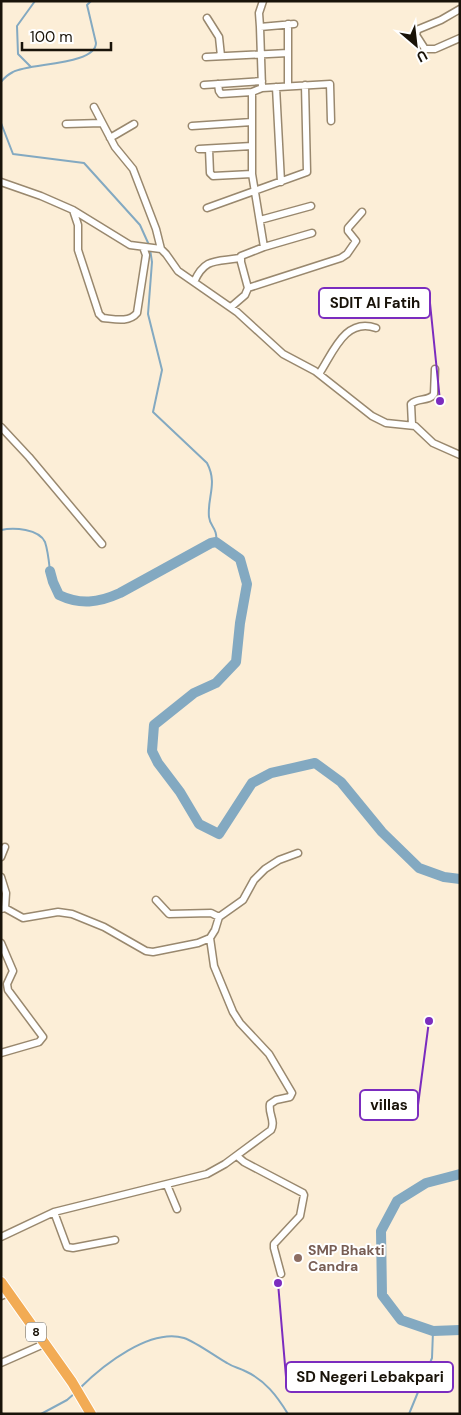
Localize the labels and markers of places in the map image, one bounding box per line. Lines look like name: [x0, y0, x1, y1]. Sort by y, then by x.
callout: SDIT Al Fatih: [319, 288, 430, 318]
callout: villas: [360, 1090, 418, 1120]
place label: SMP Bhakti Candra: [308, 1241, 385, 1275]
marker: SMP Bhakti Candra: [292, 1252, 304, 1264]
callout: SD Negeri Lebakpari: [286, 1362, 453, 1392]

